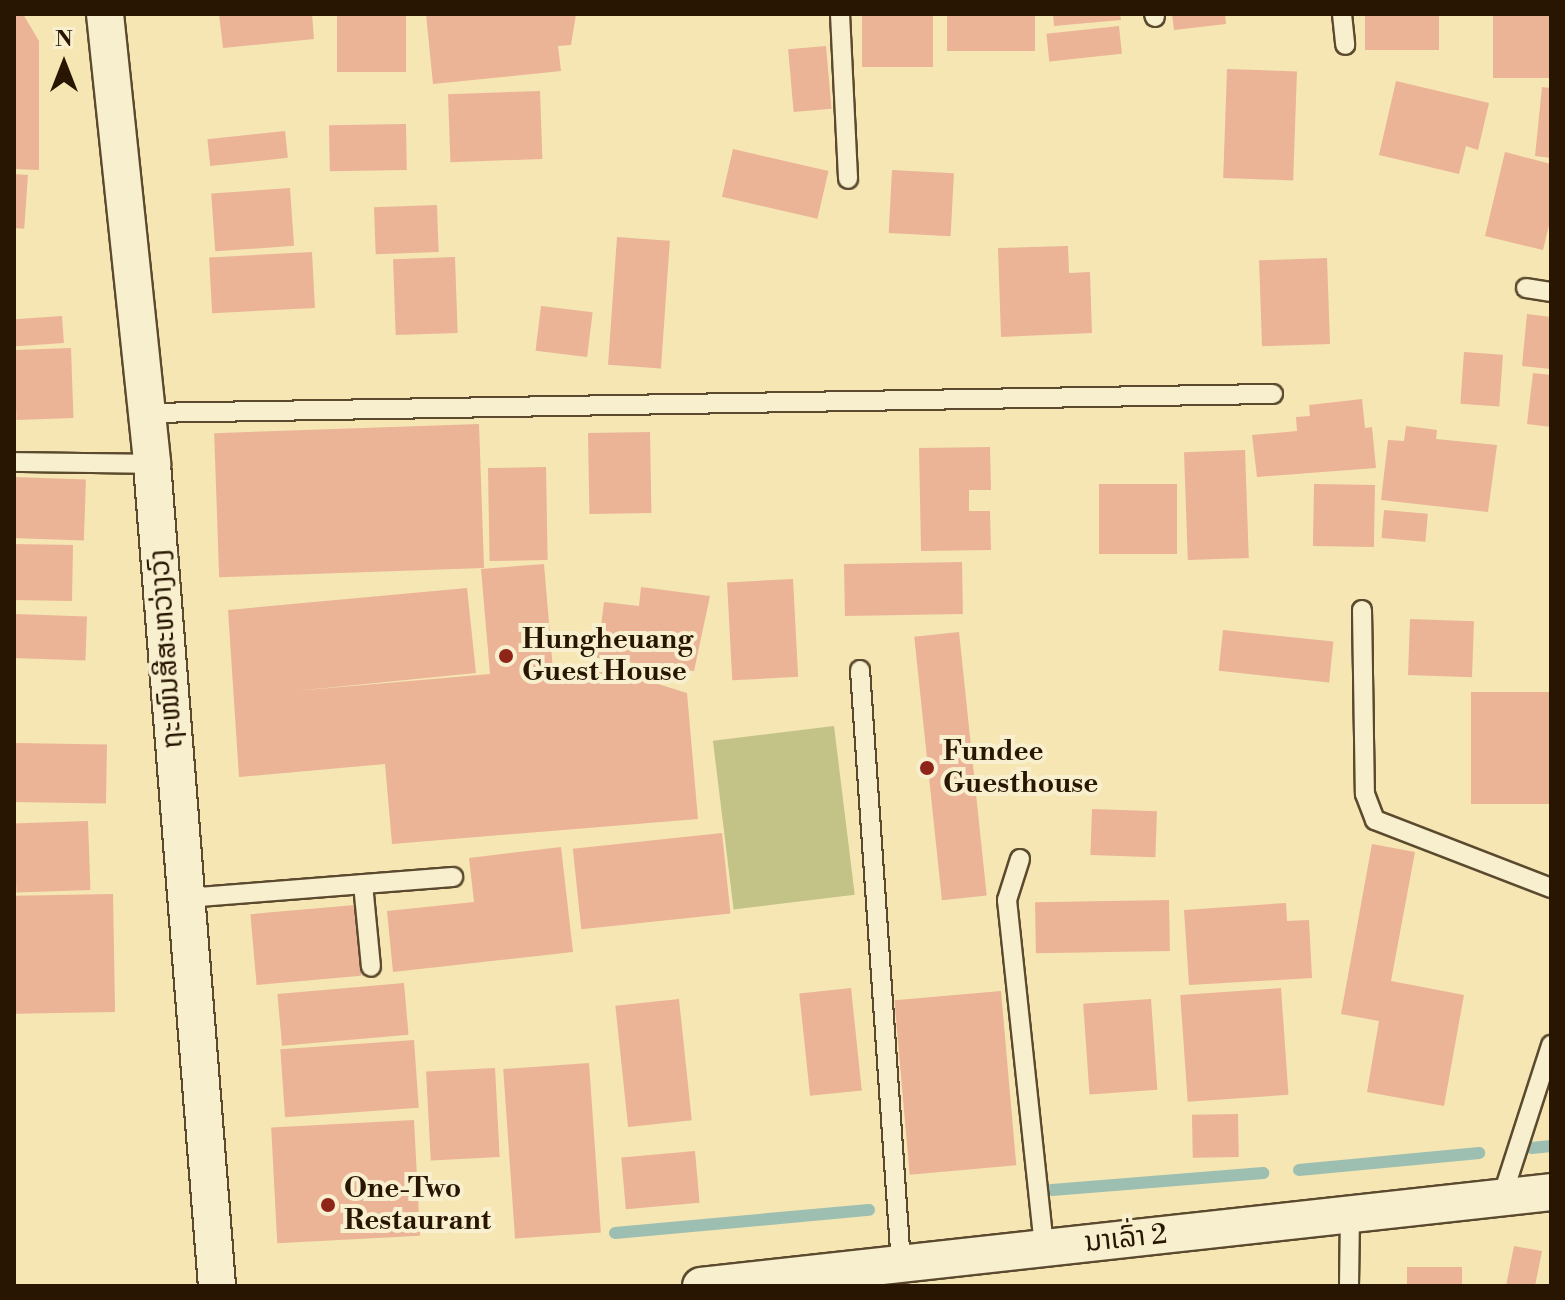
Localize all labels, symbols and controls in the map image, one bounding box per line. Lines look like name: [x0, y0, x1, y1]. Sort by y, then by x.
north arrow: [24, 24, 104, 104]
text: N: [55, 26, 73, 53]
street label: ຖະໜົນສີສະຫວ່າງວົງ: [143, 548, 191, 750]
place label: Hungheuang Guest House: [522, 623, 693, 689]
marker: Hungheuang Guest House: [497, 647, 515, 665]
place label: Fundee Guesthouse: [943, 735, 1098, 801]
marker: Fundee Guesthouse: [918, 759, 936, 777]
place label: One-Two Restaurant: [344, 1172, 491, 1238]
marker: One-Two Restaurant: [319, 1196, 337, 1214]
street label: ນາເລົ່າ 2: [1083, 1218, 1169, 1260]

